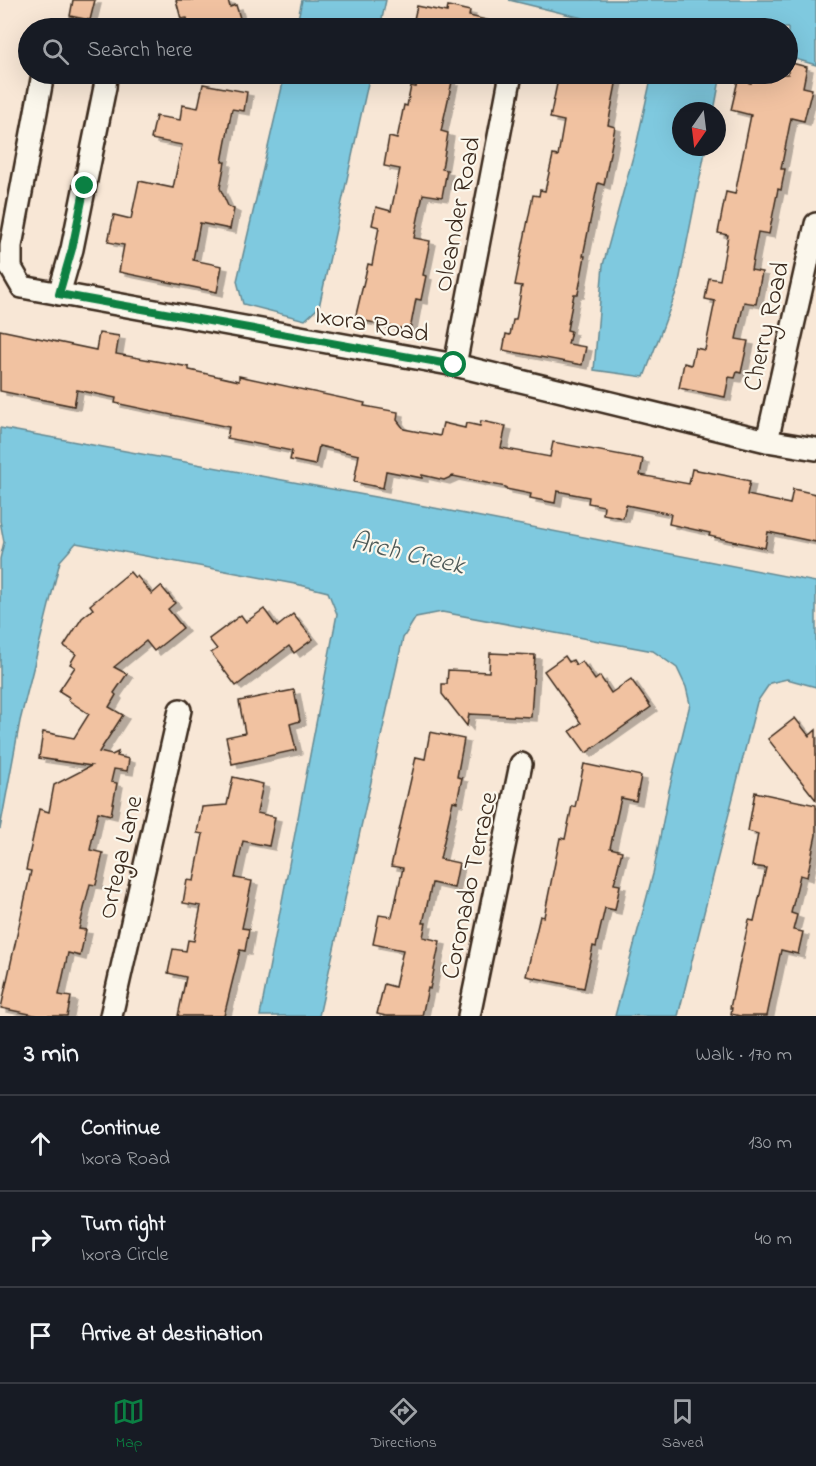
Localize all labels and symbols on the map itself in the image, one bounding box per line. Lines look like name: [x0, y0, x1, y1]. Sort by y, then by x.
north arrow: [672, 102, 726, 156]
street label: Oleander Road: [425, 133, 493, 295]
route end: [71, 172, 97, 198]
street label: Cherry Road: [735, 258, 801, 395]
street label: Ixora Road: [311, 297, 432, 355]
route start: [440, 351, 466, 377]
water label: Arch Creek: [347, 522, 469, 587]
street label: Coronado Terrace: [433, 788, 509, 983]
street label: Ortega Lane: [89, 792, 155, 923]

